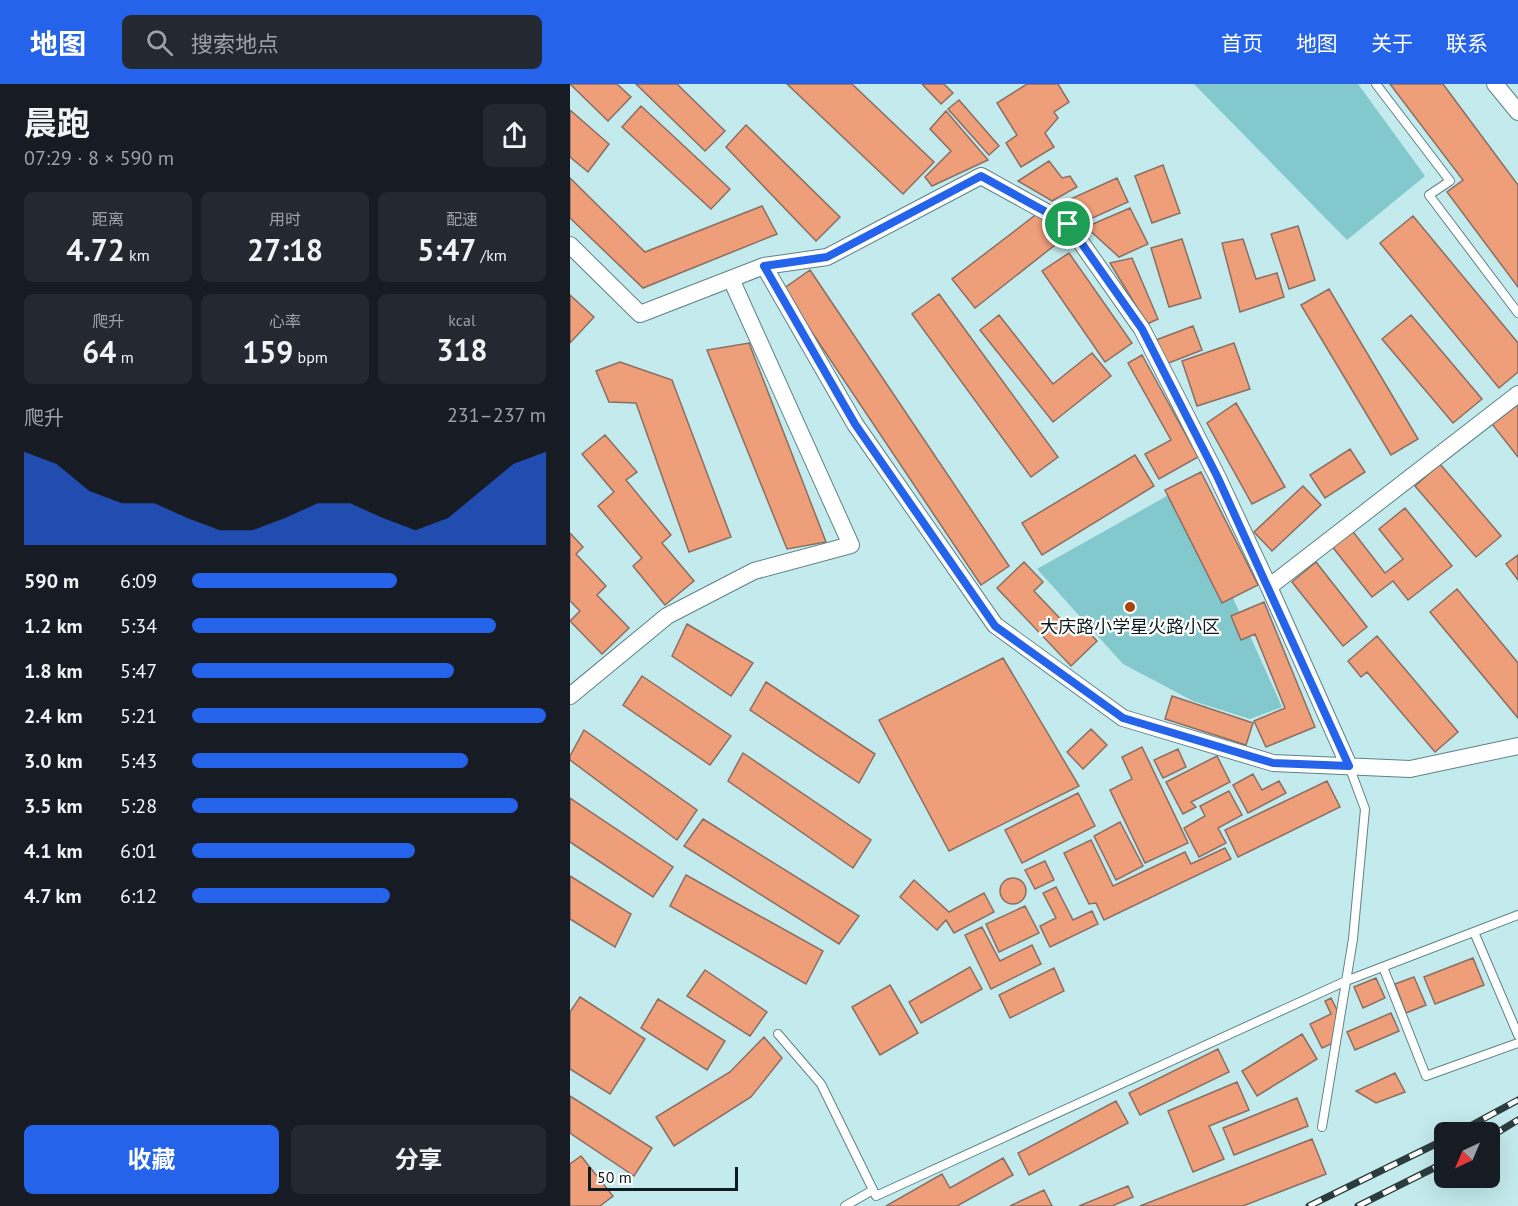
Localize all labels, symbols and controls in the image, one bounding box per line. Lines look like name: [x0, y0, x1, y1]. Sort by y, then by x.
search box: [122, 15, 542, 69]
text: 地图: [30, 25, 86, 62]
icon: search: [143, 26, 176, 59]
text: 搜索地点: [191, 30, 279, 58]
text: 首页: [1221, 30, 1263, 57]
text: 地图: [1296, 30, 1338, 57]
text: 关于: [1371, 30, 1413, 57]
text: 联系: [1446, 30, 1488, 57]
text: 晨跑: [24, 101, 90, 144]
button: share: [483, 104, 546, 167]
text: 07:29 · 8 × 590 m: [24, 145, 174, 171]
pin: [1042, 198, 1093, 249]
icon: arrive: [1051, 207, 1084, 240]
text: 距离: [92, 209, 124, 229]
text: 用时: [269, 209, 301, 229]
text: 配速: [446, 209, 478, 229]
text: 4.72: [66, 230, 125, 269]
text: 27:18: [247, 230, 323, 269]
text: 5:47: [417, 230, 476, 269]
text: km: [125, 245, 150, 265]
text: /km: [476, 245, 507, 265]
text: kcal: [448, 310, 476, 330]
text: 爬升: [92, 311, 124, 331]
text: 心率: [269, 311, 301, 331]
text: 318: [436, 330, 488, 369]
text: 64: [82, 332, 116, 371]
text: 159: [242, 332, 293, 371]
text: m: [116, 347, 134, 367]
text: bpm: [293, 347, 328, 367]
text: 231–237 m: [447, 402, 546, 428]
text: 爬升: [24, 405, 64, 431]
text: 590 m: [24, 568, 79, 594]
text: 6:09: [120, 568, 157, 594]
marker: 大庆路小学星火路小区: [1123, 600, 1137, 614]
text: 1.2 km: [24, 613, 83, 639]
text: 5:34: [120, 613, 157, 639]
place label: 大庆路小学星火路小区: [1040, 615, 1220, 638]
text: 1.8 km: [24, 658, 83, 684]
text: 5:47: [120, 658, 157, 684]
text: 2.4 km: [24, 703, 83, 729]
text: 5:21: [120, 703, 157, 729]
text: 3.0 km: [24, 748, 83, 774]
text: 5:43: [120, 748, 157, 774]
text: 3.5 km: [24, 793, 83, 819]
text: 5:28: [120, 793, 157, 819]
text: 4.1 km: [24, 838, 83, 864]
text: 6:01: [120, 838, 157, 864]
text: 4.7 km: [24, 883, 82, 909]
text: 6:12: [120, 883, 157, 909]
north arrow: [1434, 1122, 1500, 1188]
map controls: [1434, 1122, 1500, 1188]
button: 收藏: [24, 1125, 279, 1194]
button: 分享: [291, 1125, 546, 1194]
scale bar: [588, 1164, 738, 1192]
text: 50 m: [597, 1167, 632, 1187]

